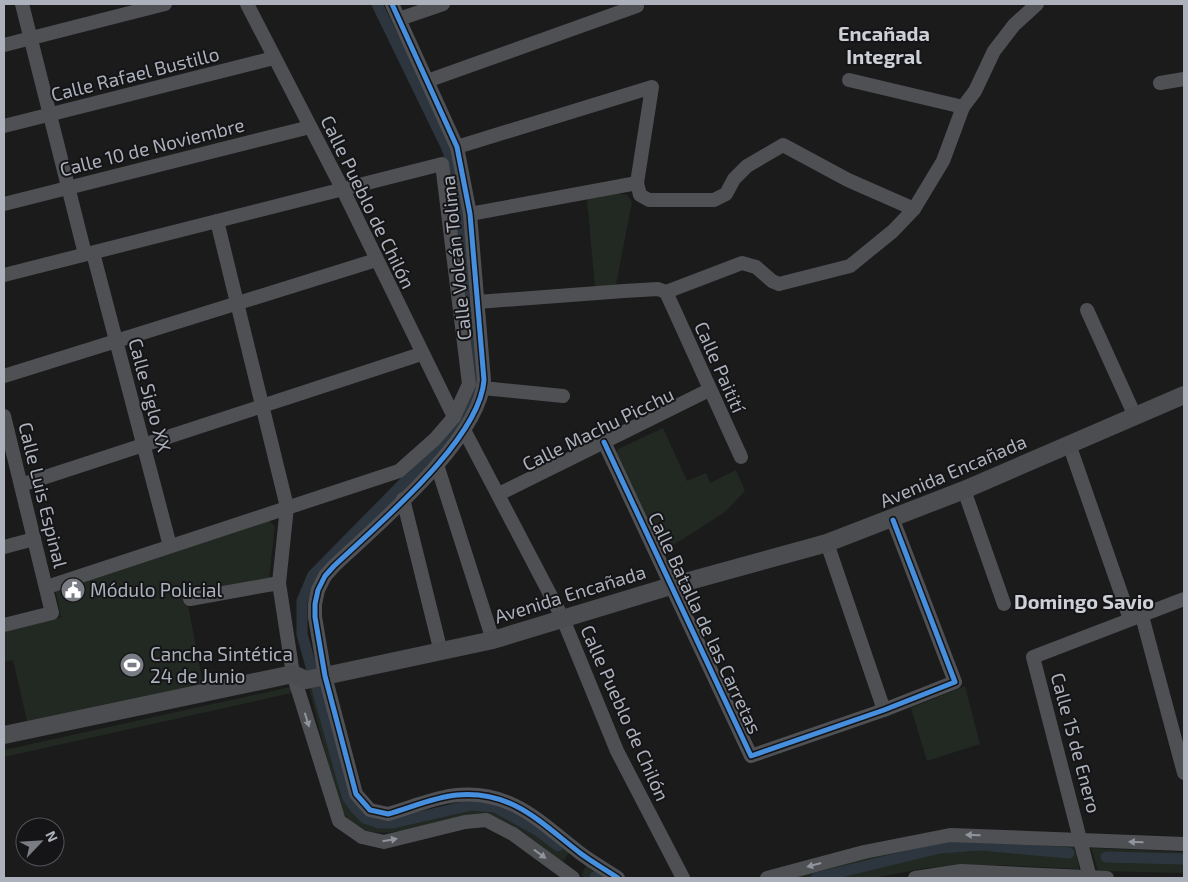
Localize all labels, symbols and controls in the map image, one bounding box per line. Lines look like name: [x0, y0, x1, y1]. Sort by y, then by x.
district label: Encañada Integral: [838, 21, 930, 68]
street label: Calle Rafael Bustillo: [48, 41, 221, 106]
street label: Calle Pueblo de Chilón: [316, 111, 420, 292]
street label: Calle 10 de Noviembre: [57, 112, 247, 181]
street label: Calle Volcán Tolima: [435, 175, 476, 342]
street label: Calle Paitití: [690, 318, 751, 417]
street label: Calle Siglo XX: [124, 335, 177, 455]
street label: Calle Machu Picchu: [518, 382, 677, 475]
street label: Calle Luis Espinal: [14, 420, 73, 570]
street label: Avenida Encañada: [876, 429, 1030, 512]
street label: Calle Batalla de las Carretas: [644, 508, 767, 737]
street label: Avenida Encañada: [491, 560, 648, 627]
public building icon: Módulo Policial: [60, 577, 86, 603]
place label: Módulo Policial: [90, 578, 223, 601]
district label: Domingo Savio: [1014, 589, 1154, 613]
street label: Calle Pueblo de Chilón: [576, 621, 675, 804]
place label: Cancha Sintética 24 de Junio: [150, 642, 293, 687]
sports icon: Cancha Sintética 24 de Junio: [119, 652, 145, 678]
street label: Calle 15 de Enero: [1047, 670, 1106, 816]
one-way arrow: [304, 713, 311, 728]
north arrow: [15, 817, 65, 867]
text: N: [42, 828, 62, 844]
one-way arrow: [965, 831, 981, 839]
one-way arrow: [382, 836, 398, 844]
one-way arrow: [1127, 837, 1143, 845]
one-way arrow: [533, 849, 547, 859]
one-way arrow: [807, 862, 822, 870]

